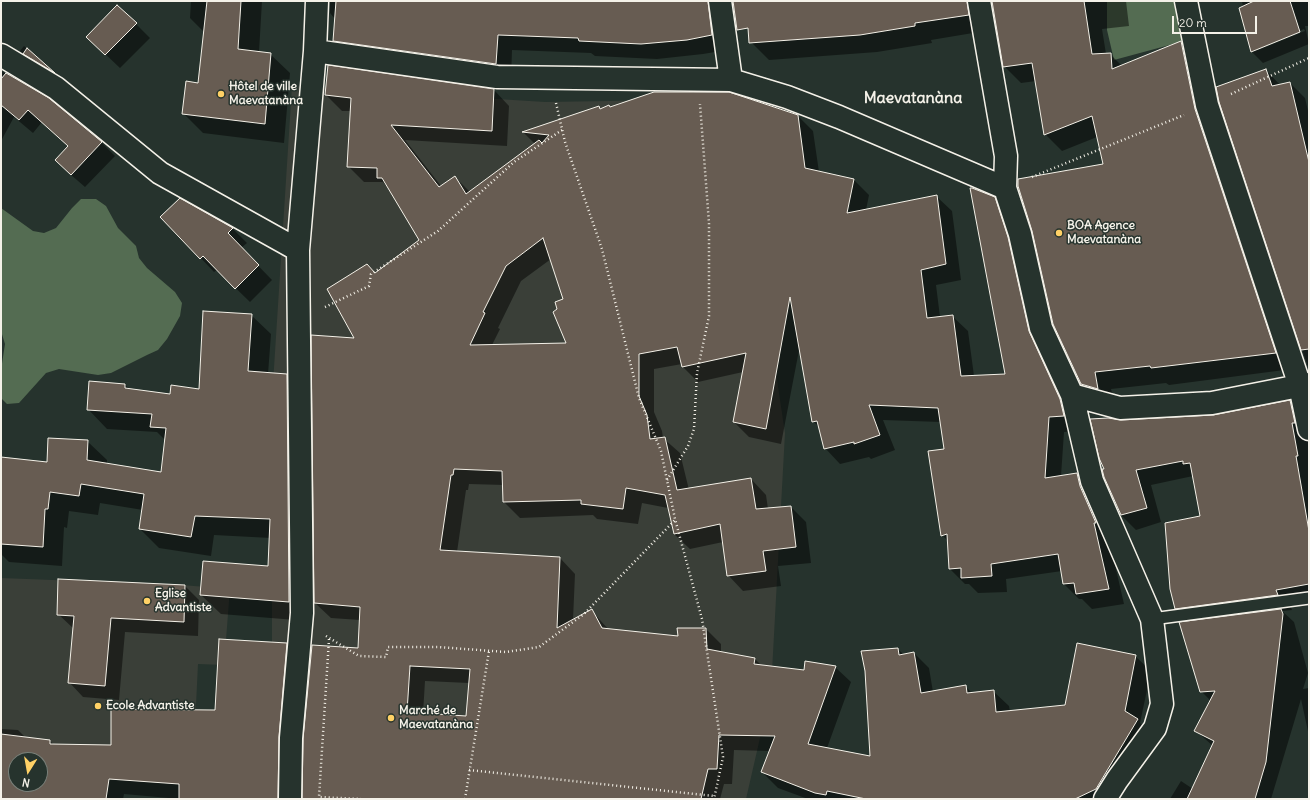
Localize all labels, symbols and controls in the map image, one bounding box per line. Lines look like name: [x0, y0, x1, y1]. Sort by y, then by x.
scale bar: [1174, 8, 1259, 34]
text: 20 m: [1179, 15, 1207, 30]
place label: Hôtel de ville Maevatanàna: [229, 80, 303, 108]
district label: Maevatanàna: [864, 88, 962, 108]
marker: Hôtel de ville Maevatanàna: [216, 89, 226, 99]
place label: BOA Agence Maevatanàna: [1067, 219, 1141, 247]
marker: BOA Agence Maevatanàna: [1054, 228, 1064, 238]
place label: Eglise Advantiste: [155, 587, 212, 615]
marker: Eglise Advantiste: [142, 596, 152, 606]
place label: Ecole Advantiste: [106, 699, 194, 713]
marker: Ecole Advantiste: [93, 701, 103, 711]
place label: Marché de Maevatanàna: [399, 704, 473, 732]
marker: Marché de Maevatanàna: [386, 713, 396, 723]
north arrow: [8, 752, 48, 792]
text: N: [21, 775, 31, 790]

